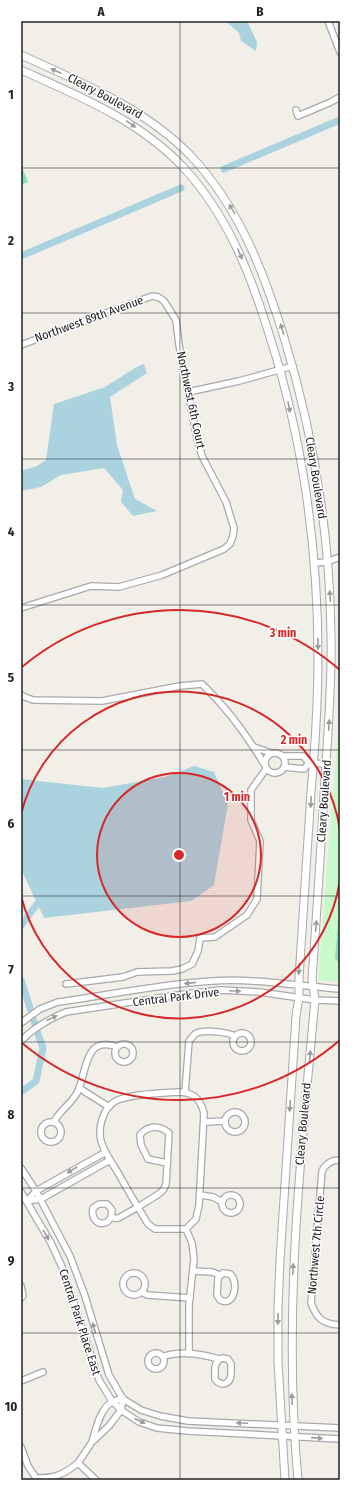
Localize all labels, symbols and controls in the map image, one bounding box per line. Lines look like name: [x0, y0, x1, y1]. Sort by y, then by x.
text: A: [96, 4, 105, 19]
text: B: [256, 4, 264, 19]
one-way arrow: [50, 68, 61, 74]
street label: Cleary Boulevard: [65, 70, 145, 122]
text: 1: [8, 87, 14, 102]
one-way arrow: [126, 120, 136, 128]
one-way arrow: [228, 203, 235, 215]
text: 2: [7, 233, 14, 248]
one-way arrow: [238, 248, 244, 260]
street label: Northwest 89th Avenue: [33, 293, 145, 345]
one-way arrow: [278, 322, 284, 334]
street label: Northwest 6th Court: [174, 350, 208, 450]
text: 3: [7, 379, 14, 394]
one-way arrow: [287, 401, 293, 413]
street label: Cleary Boulevard: [303, 436, 329, 520]
text: 4: [8, 524, 15, 539]
one-way arrow: [326, 590, 333, 602]
text: 3 min: [269, 626, 296, 640]
one-way arrow: [315, 638, 321, 651]
text: 5: [8, 670, 14, 685]
one-way arrow: [325, 719, 332, 731]
text: 2 min: [280, 733, 307, 747]
street label: Cleary Boulevard: [314, 759, 334, 843]
text: 1 min: [224, 790, 250, 804]
one-way arrow: [307, 796, 314, 808]
text: 6: [8, 816, 15, 831]
centre of rings: [172, 848, 186, 862]
one-way arrow: [312, 920, 319, 933]
text: 7: [8, 962, 14, 977]
one-way arrow: [296, 963, 303, 975]
one-way arrow: [184, 980, 196, 986]
street label: Central Park Drive: [132, 985, 220, 1009]
one-way arrow: [229, 988, 242, 994]
one-way arrow: [46, 1015, 58, 1021]
one-way arrow: [306, 1050, 313, 1062]
street label: Cleary Boulevard: [292, 1082, 314, 1166]
one-way arrow: [287, 1100, 294, 1112]
text: 8: [8, 1107, 15, 1122]
one-way arrow: [66, 1167, 78, 1174]
street label: Northwest 7th Circle: [305, 1195, 327, 1295]
one-way arrow: [43, 1229, 50, 1241]
text: 9: [8, 1253, 15, 1268]
one-way arrow: [290, 1262, 296, 1275]
street label: Central Park Place East: [56, 1267, 104, 1377]
one-way arrow: [275, 1313, 281, 1326]
one-way arrow: [91, 1322, 97, 1334]
one-way arrow: [289, 1393, 296, 1405]
text: 10: [5, 1399, 17, 1414]
one-way arrow: [134, 1418, 146, 1424]
one-way arrow: [236, 1419, 248, 1426]
one-way arrow: [311, 1434, 323, 1441]

